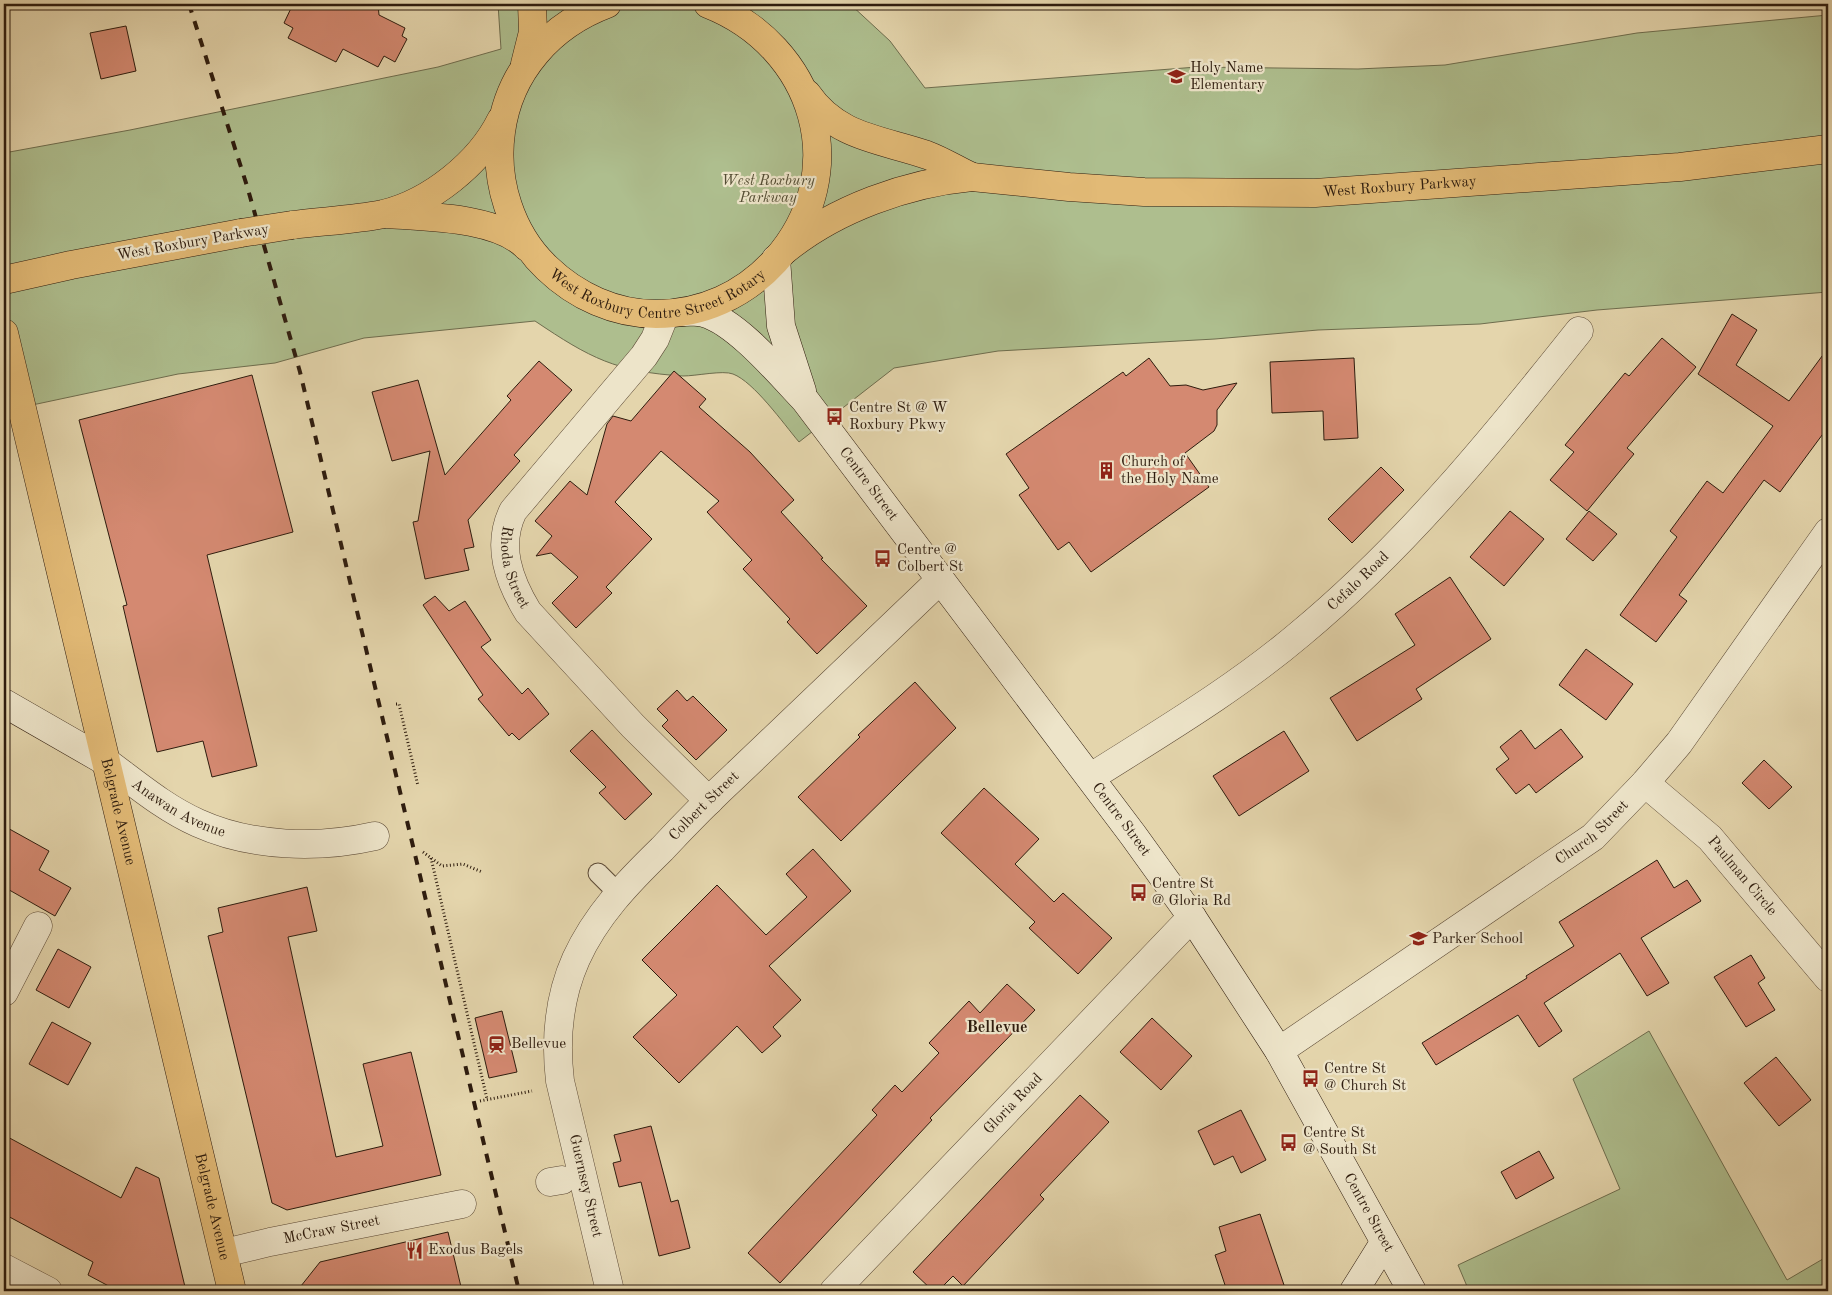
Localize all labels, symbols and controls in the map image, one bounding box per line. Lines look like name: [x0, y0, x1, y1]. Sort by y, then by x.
place label: Holy Name Elementary: [1190, 61, 1265, 93]
school or university icon: Holy Name Elementary: [1166, 67, 1186, 87]
park label: West Roxbury Parkway: [721, 174, 815, 206]
street label: West Roxbury Parkway: [1322, 174, 1477, 200]
street label: West Roxbury Parkway: [116, 222, 270, 264]
street label: West Roxbury Centre Street Rotary: [541, 258, 775, 276]
text: West Roxbury Centre Street Rotary: [546, 266, 769, 322]
place label: Centre St @ W Roxbury Pkwy: [849, 401, 948, 433]
bus stop icon: Centre St @ W Roxbury Pkwy: [825, 407, 845, 427]
street label: Centre Street: [836, 445, 901, 524]
place label: Church of the Holy Name: [1121, 455, 1219, 487]
building icon: Church of the Holy Name: [1097, 461, 1117, 481]
street label: Rhoda Street: [498, 525, 532, 611]
place label: Centre @ Colbert St: [897, 543, 963, 575]
bus stop icon: Centre @ Colbert St: [873, 549, 893, 569]
street label: Cefalo Road: [1325, 549, 1392, 614]
street label: Belgrade Avenue: [98, 757, 138, 867]
street label: Colbert Street: [666, 769, 742, 844]
street label: Anawan Avenue: [129, 776, 227, 840]
street label: Centre Street: [1089, 780, 1153, 859]
street label: Church Street: [1553, 798, 1631, 868]
street label: Paulman Circle: [1705, 834, 1780, 919]
place label: Centre St @ Gloria Rd: [1152, 877, 1231, 909]
bus stop icon: Centre St @ Gloria Rd: [1128, 883, 1148, 903]
school or university icon: Parker School: [1408, 929, 1428, 949]
place label: Parker School: [1432, 932, 1523, 947]
district label: Bellevue: [966, 1020, 1028, 1036]
station icon: Bellevue: [487, 1034, 507, 1054]
place label: Bellevue: [511, 1037, 566, 1052]
place label: Centre St @ Church St: [1324, 1062, 1406, 1094]
bus stop icon: Centre St @ Church St: [1300, 1068, 1320, 1088]
street label: Gloria Road: [981, 1071, 1045, 1137]
place label: Centre St @ South St: [1303, 1126, 1376, 1158]
bus stop icon: Centre St @ South St: [1279, 1132, 1299, 1152]
street label: Guernsey Street: [566, 1133, 604, 1239]
street label: Belgrade Avenue: [192, 1152, 232, 1262]
street label: Centre Street: [1341, 1171, 1396, 1254]
street label: McCraw Street: [282, 1213, 381, 1247]
restaurant icon: Exodus Bagels: [404, 1240, 424, 1260]
place label: Exodus Bagels: [428, 1243, 523, 1258]

